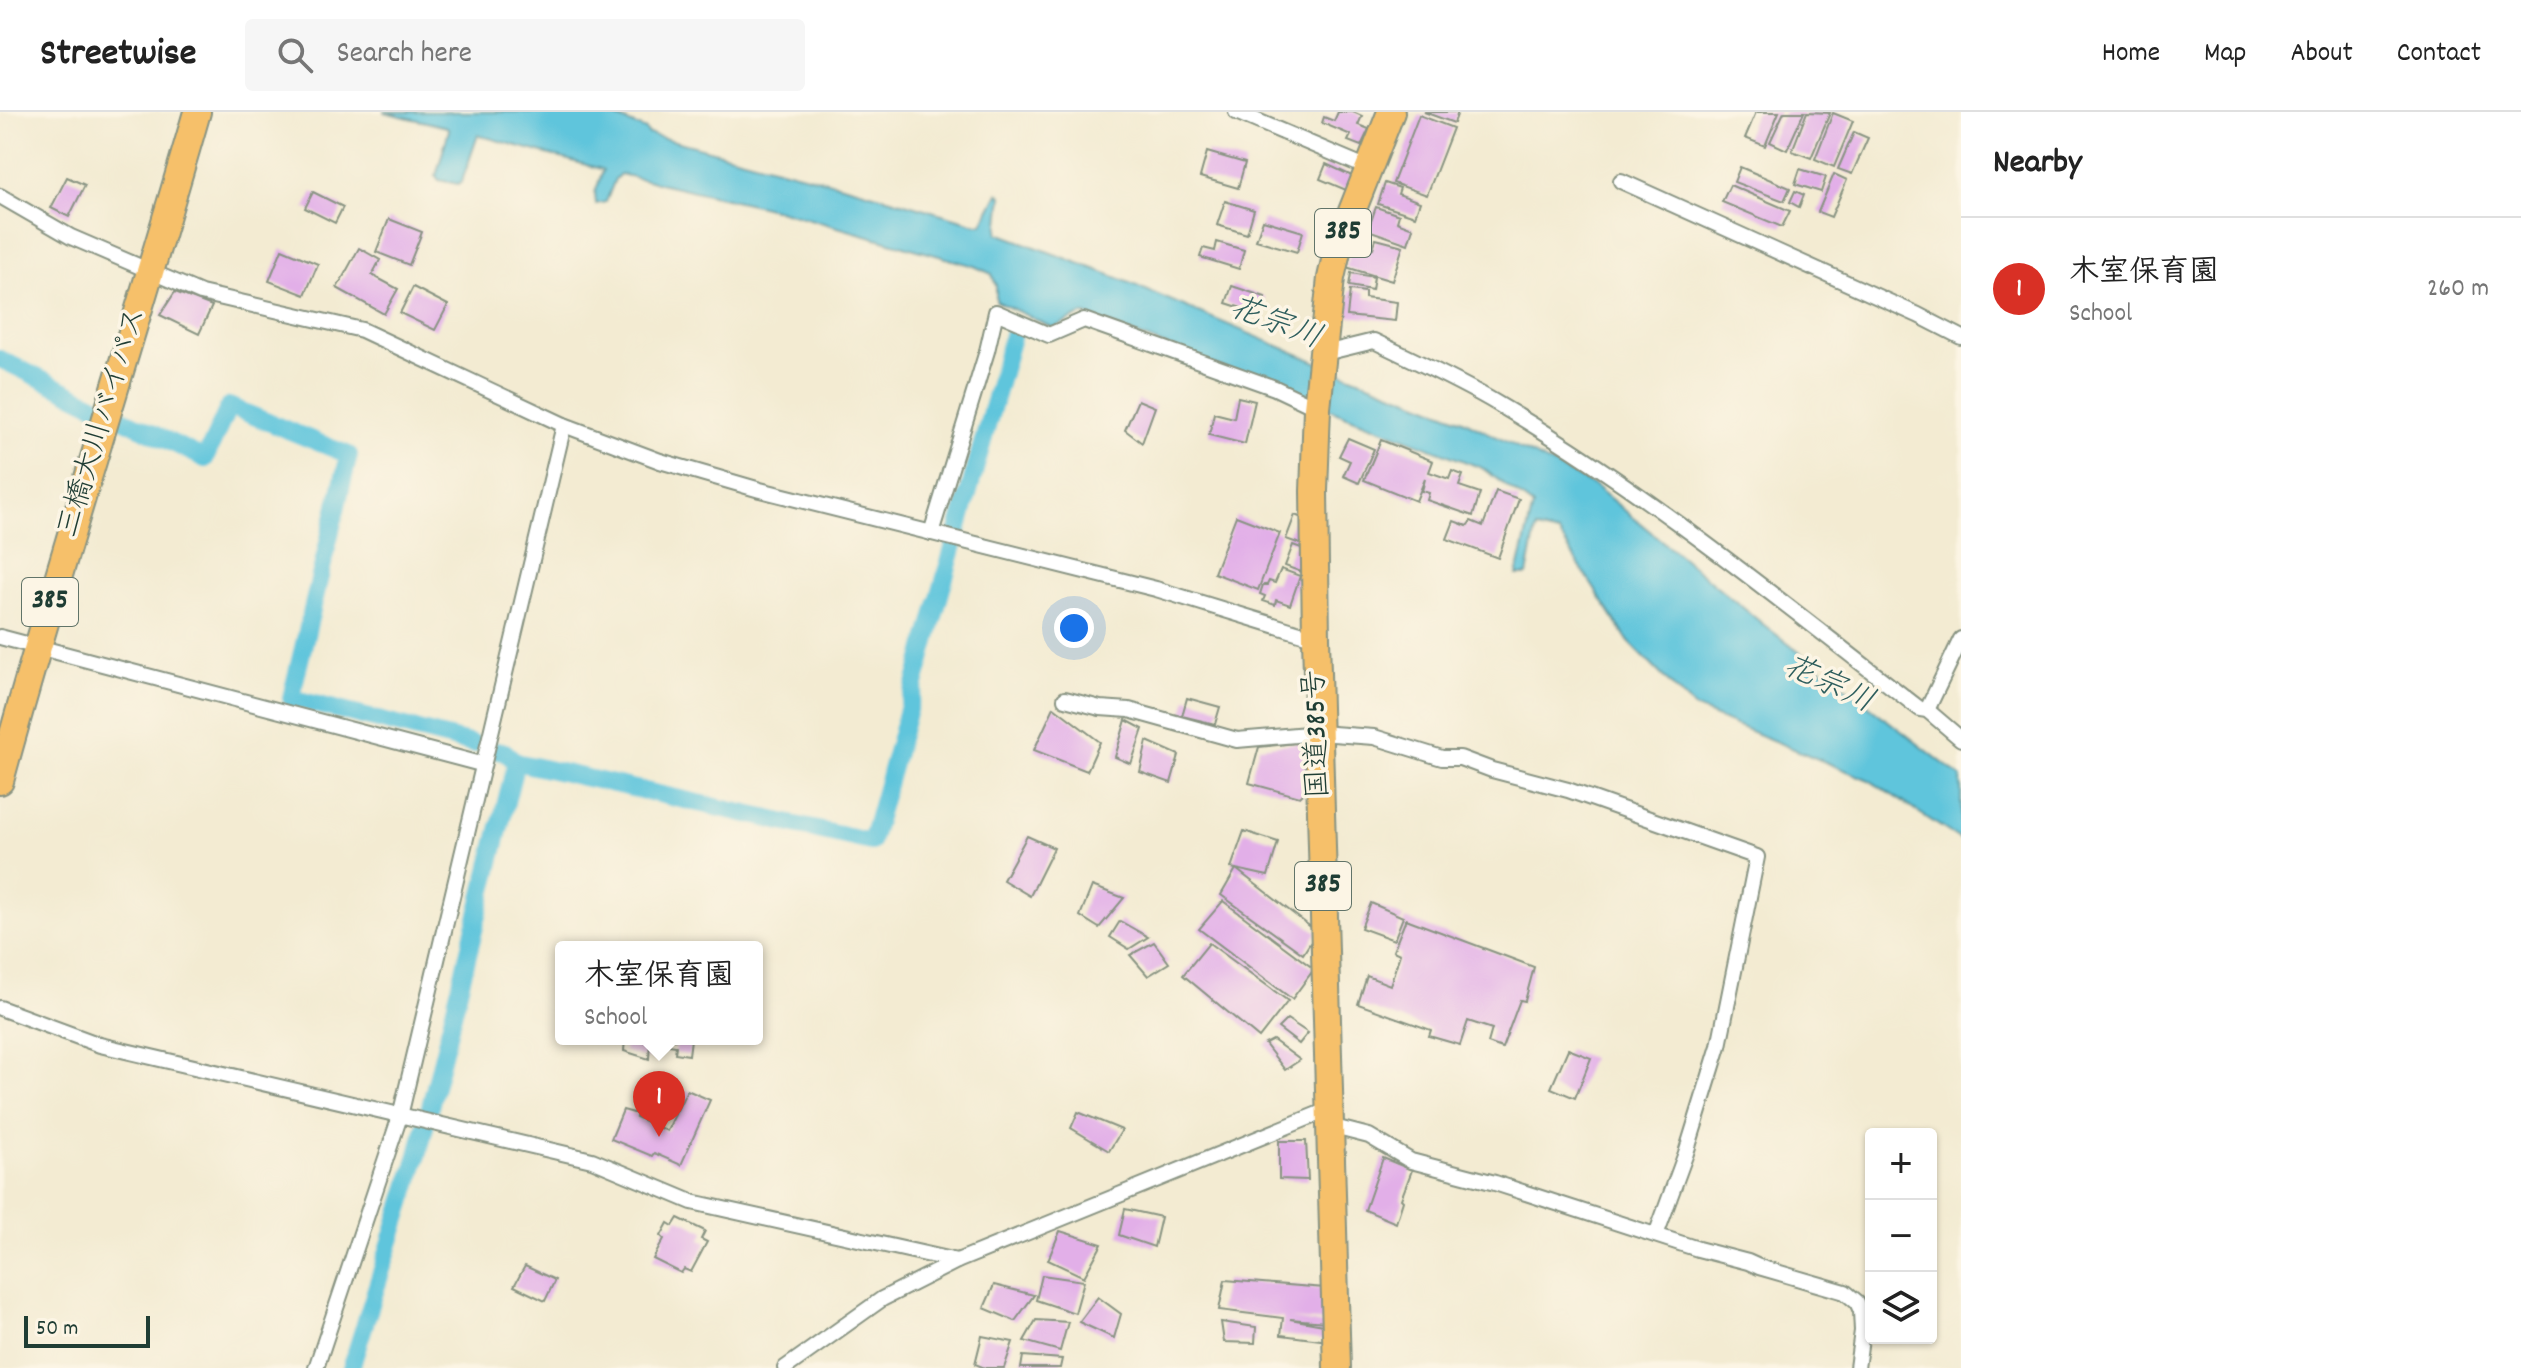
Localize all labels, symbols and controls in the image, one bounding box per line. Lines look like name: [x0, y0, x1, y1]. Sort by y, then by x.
search box: [245, 19, 805, 91]
text: Streetwise: [40, 28, 197, 83]
icon: search: [273, 33, 317, 77]
text: Search here: [337, 34, 472, 77]
text: Home: [2102, 35, 2160, 75]
text: Map: [2204, 35, 2246, 75]
text: About: [2290, 35, 2353, 75]
text: Contact: [2397, 35, 2481, 75]
text: Nearby: [1993, 140, 2082, 189]
road number: 385: [1315, 209, 1371, 257]
text: 木室保育園: [2069, 253, 2219, 296]
text: 1: [2016, 271, 2022, 308]
text: 260 m: [2427, 271, 2489, 308]
water label: 花宗川: [1222, 286, 1328, 364]
text: School: [2069, 296, 2132, 333]
street label: 三橋大川バイパス: [48, 302, 160, 544]
road number: 385: [22, 578, 78, 626]
your location: [1054, 608, 1094, 648]
water label: 花宗川: [1775, 645, 1881, 727]
street label: 国道385号: [1295, 669, 1343, 799]
road number: 385: [1295, 862, 1351, 910]
popup: [555, 941, 763, 1045]
text: 木室保育園: [584, 957, 734, 1000]
text: School: [584, 1000, 647, 1037]
pin: 1: [633, 1071, 685, 1137]
map controls: [1865, 1128, 1937, 1344]
button: +: [1865, 1128, 1937, 1200]
button: −: [1865, 1200, 1937, 1272]
button: layers: [1865, 1272, 1937, 1344]
scale bar: [24, 1312, 150, 1348]
text: 50 m: [36, 1314, 78, 1345]

